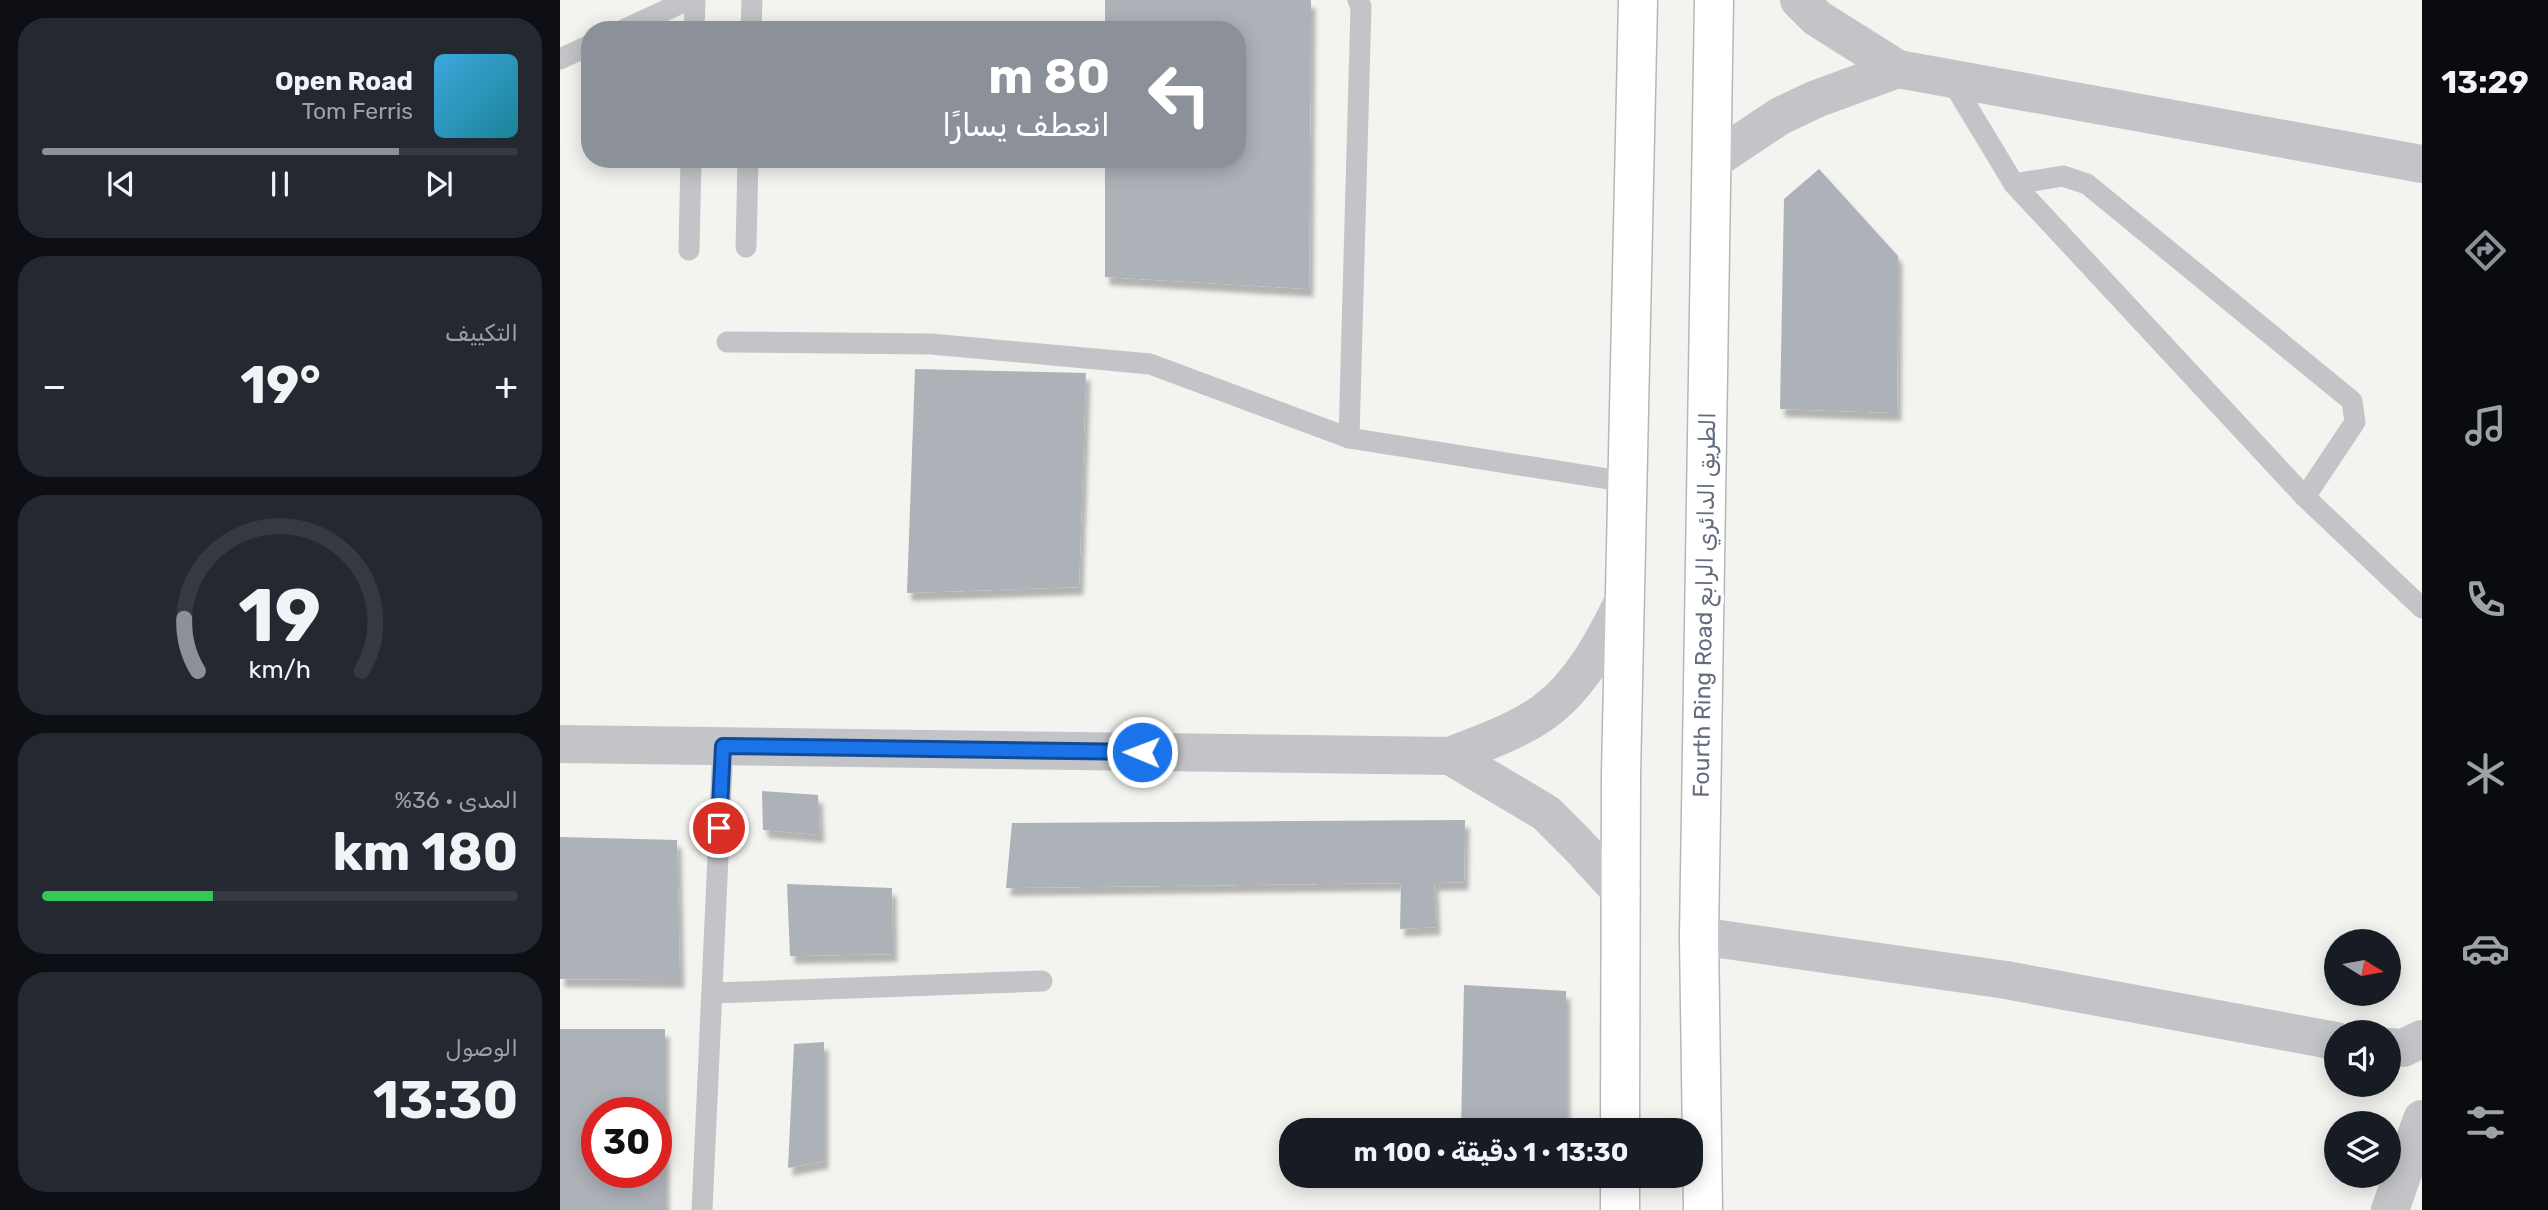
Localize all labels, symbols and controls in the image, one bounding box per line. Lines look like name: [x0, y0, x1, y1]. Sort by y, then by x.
text: 80 m: [988, 47, 1110, 105]
icon: left: [1134, 49, 1225, 140]
text: 13:29: [2441, 63, 2529, 101]
text: Open Road: [275, 66, 413, 97]
text: Tom Ferris: [302, 97, 413, 125]
text: انعطف يسارًا: [942, 106, 1110, 144]
icon: previous: [102, 165, 140, 203]
icon: pause: [261, 165, 299, 203]
icon: next: [420, 165, 458, 203]
icon: directions: [2461, 226, 2510, 275]
text: التكييف: [445, 319, 518, 347]
text: 19°: [240, 354, 321, 416]
text: −: [42, 363, 67, 409]
text: +: [494, 363, 518, 409]
icon: music: [2461, 401, 2510, 450]
street label: Fourth Ring Road الطريق الدائري الرابع: [1687, 412, 1724, 798]
text: 19: [239, 573, 321, 659]
icon: phone: [2461, 575, 2510, 624]
text: km/h: [249, 655, 311, 684]
position arrow: [1105, 715, 1179, 789]
icon: climate: [2461, 749, 2510, 798]
text: المدى · 36%: [395, 786, 518, 814]
pin: [689, 798, 749, 858]
icon: arrive: [700, 809, 738, 847]
text: 180 km: [332, 821, 518, 883]
icon: car: [2461, 924, 2510, 973]
north arrow: [2324, 929, 2401, 1006]
map controls: [2324, 929, 2401, 1188]
button: sound: [2324, 1020, 2401, 1097]
text: الوصول: [446, 1034, 518, 1062]
text: 13:30: [373, 1069, 518, 1131]
speed limit sign: 30: [581, 1097, 672, 1188]
icon: filters: [2461, 1098, 2510, 1147]
button: layers: [2324, 1111, 2401, 1188]
text: 13:30 · 1 دقيقة · 100 m: [1354, 1137, 1628, 1168]

